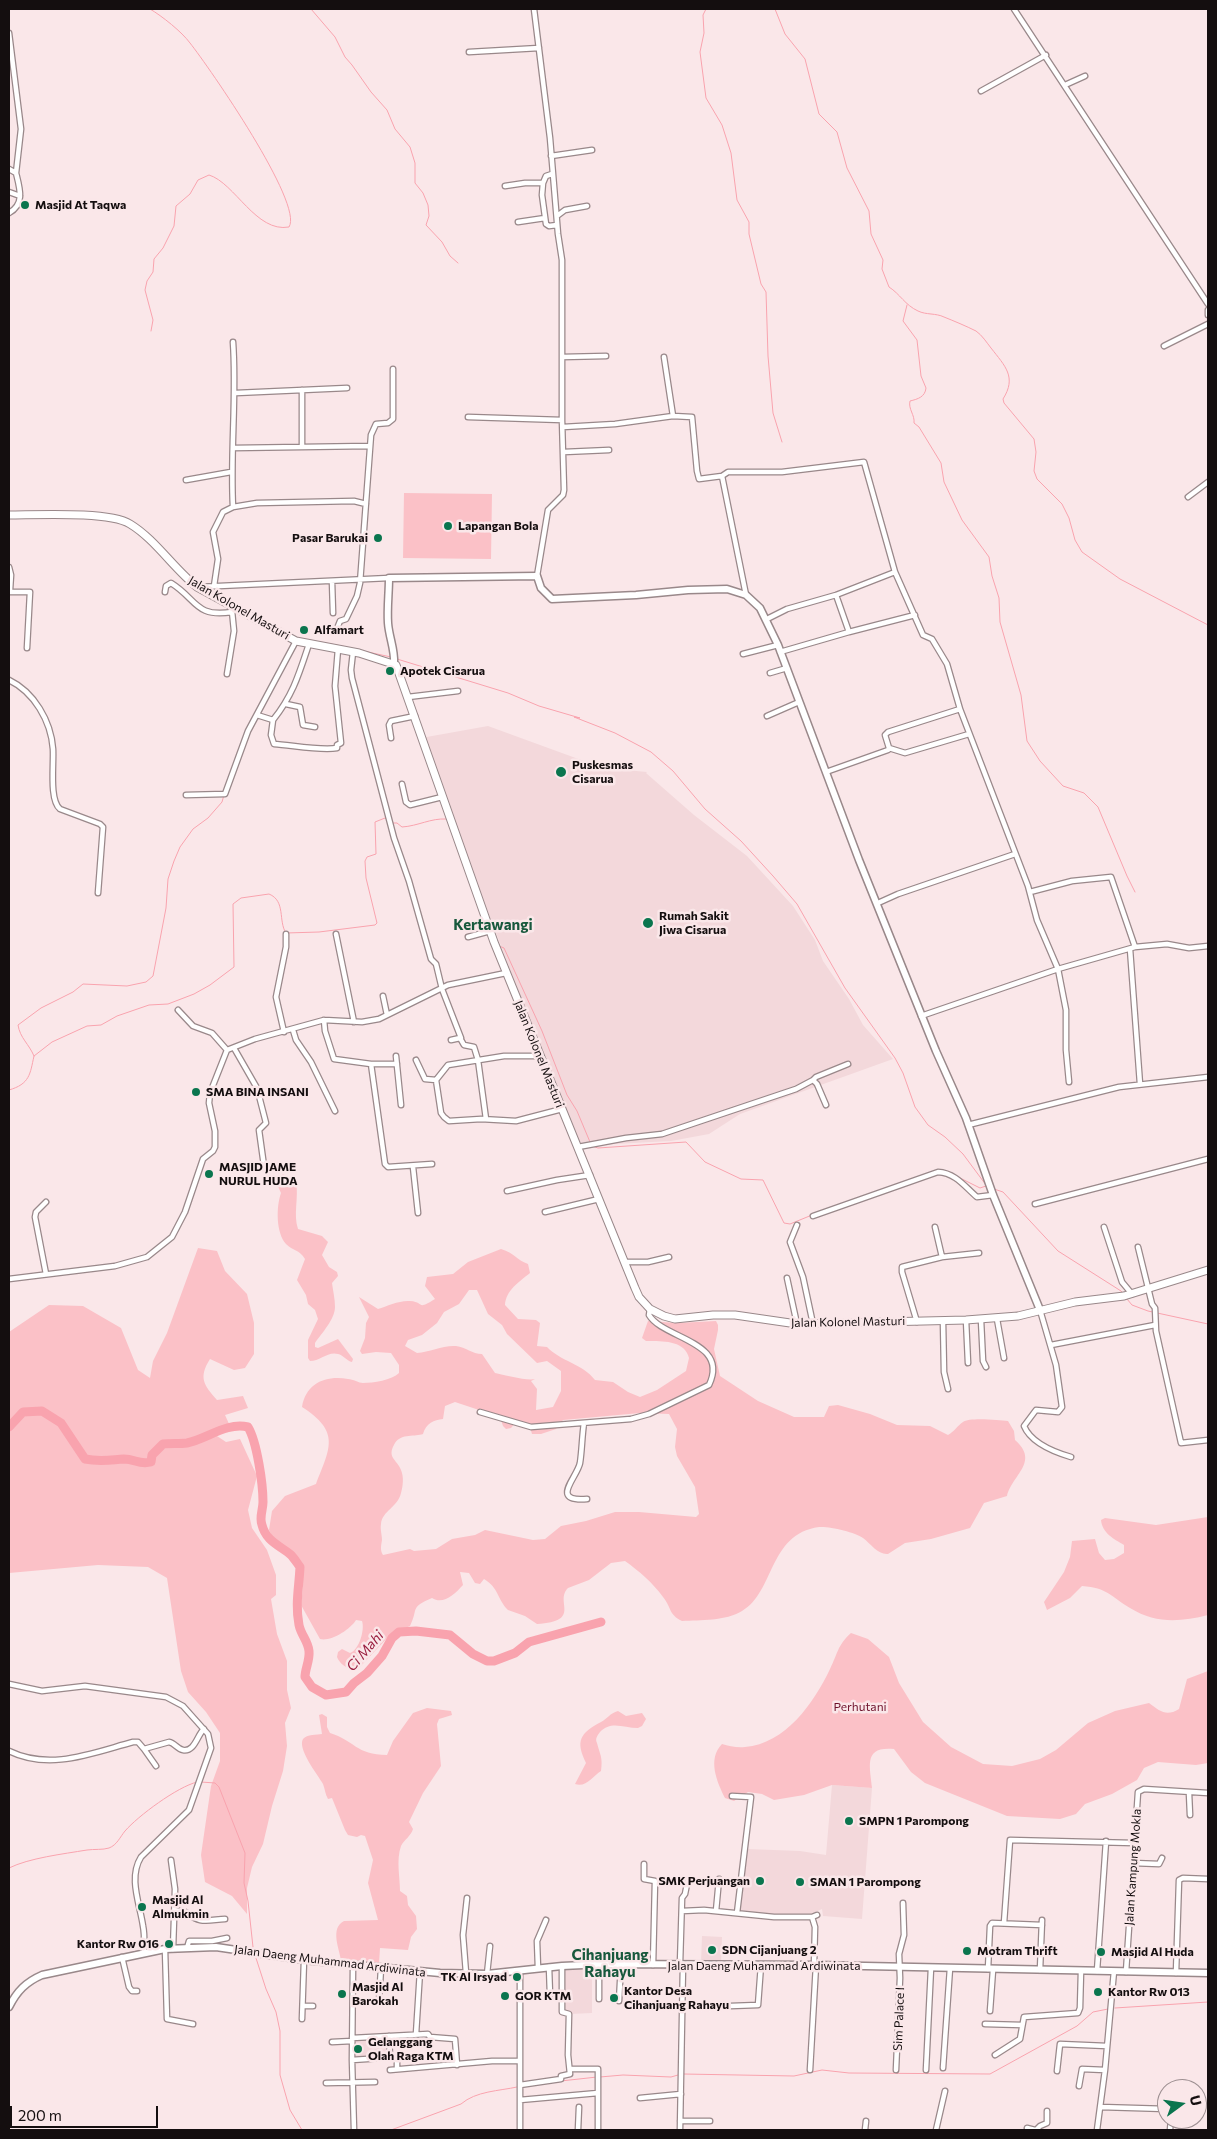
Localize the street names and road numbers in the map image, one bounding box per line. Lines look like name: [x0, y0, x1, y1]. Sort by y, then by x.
street label: Jalan Kolonel Masturi: [186, 573, 292, 643]
street label: Jalan Kolonel Masturi: [511, 998, 567, 1110]
street label: Jalan Kolonel Masturi: [791, 1314, 905, 1330]
street label: Jalan Kampung Mokla: [1122, 1808, 1144, 1926]
street label: Jalan Daeng Muhammad Ardiwinata: [233, 1942, 427, 1980]
street label: Jalan Daeng Muhammad Ardiwinata: [667, 1959, 861, 1973]
street label: Sim Palace I: [891, 1987, 907, 2051]

